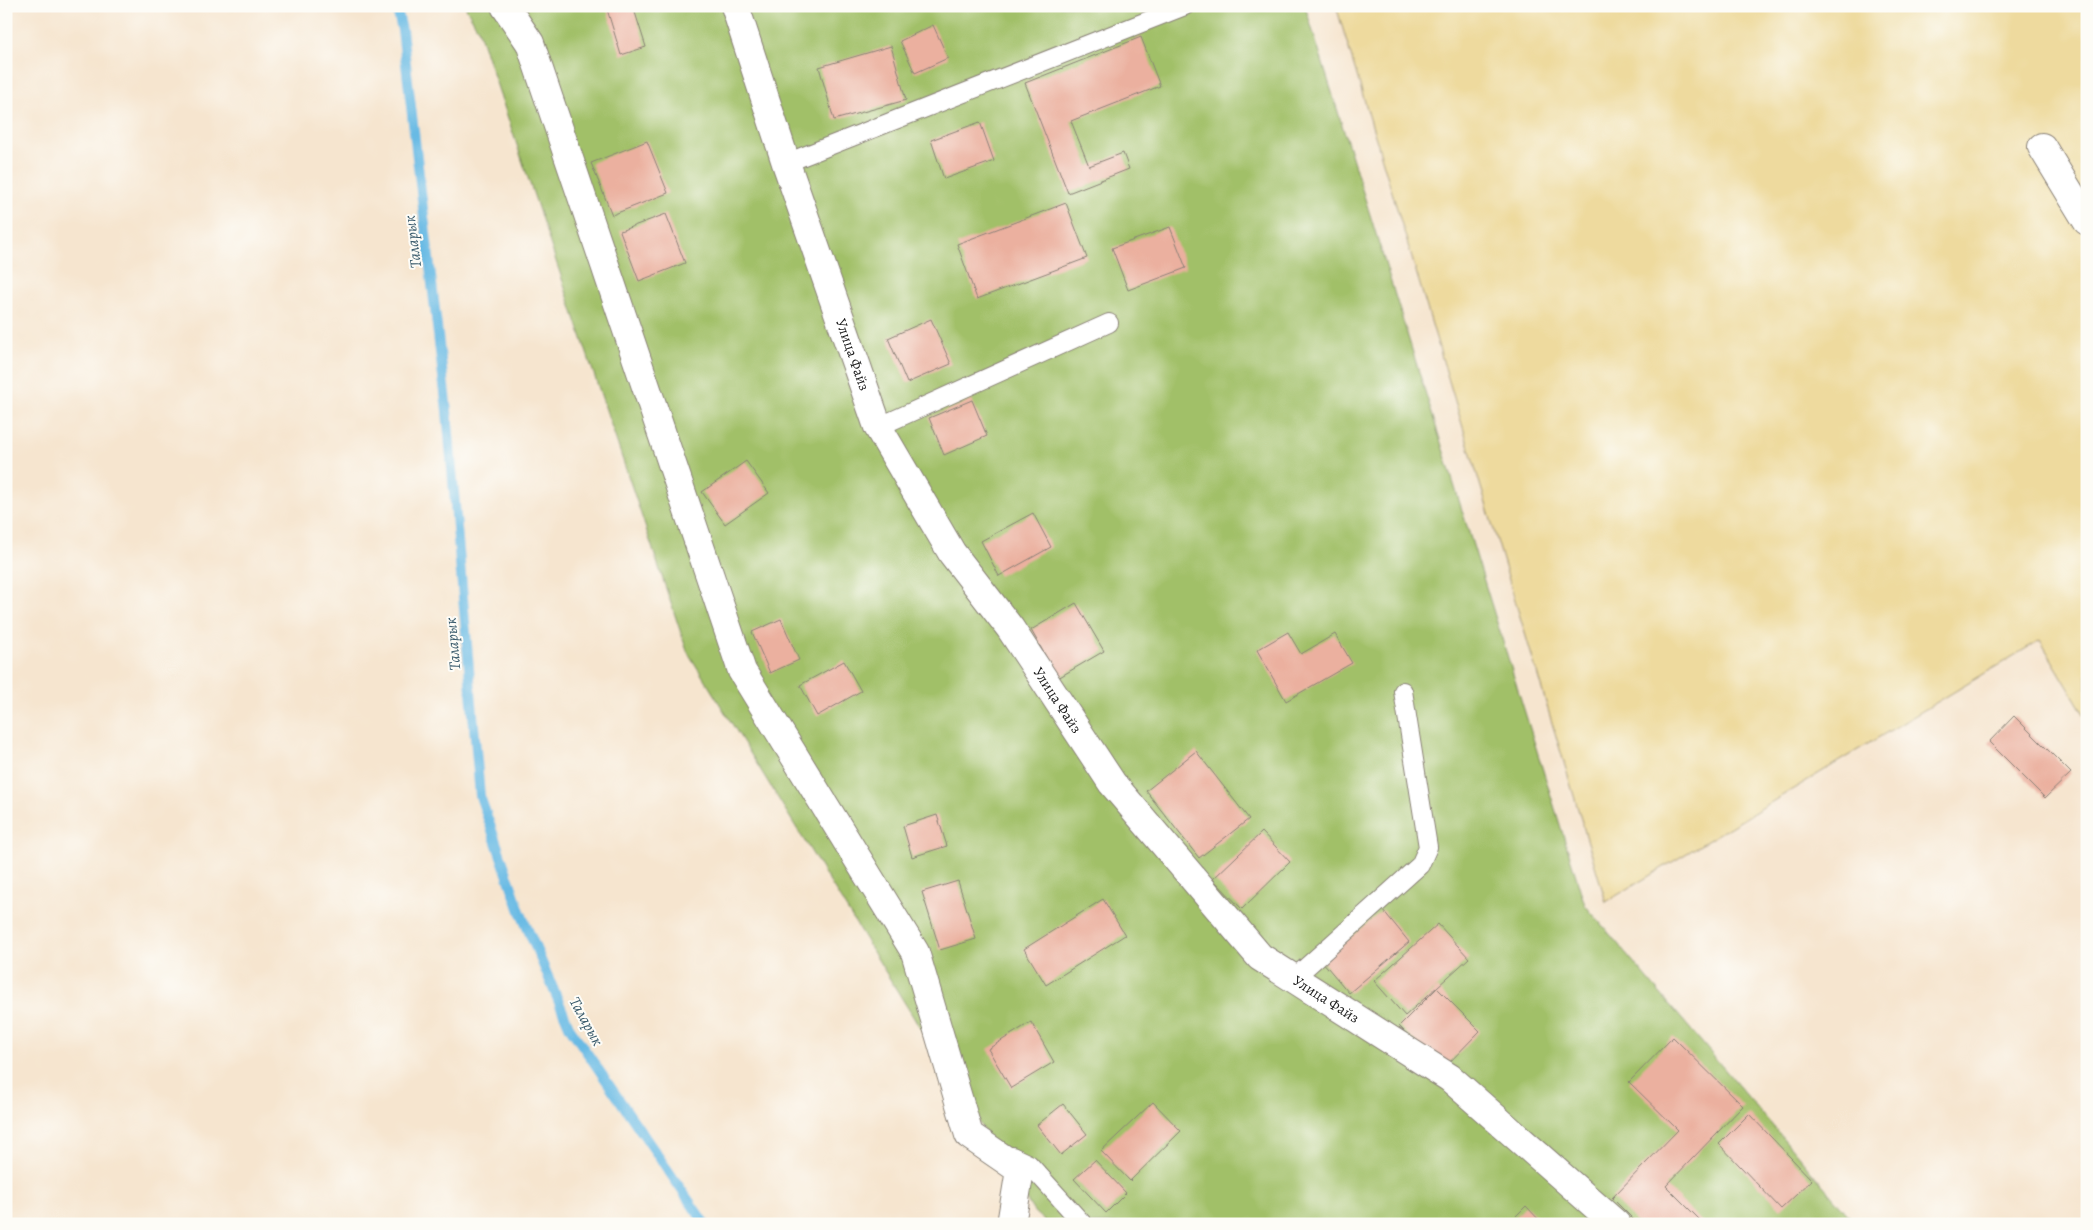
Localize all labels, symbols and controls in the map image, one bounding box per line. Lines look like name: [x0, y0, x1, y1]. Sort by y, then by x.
water label: Таларык: [399, 214, 427, 270]
street label: Улица Файз: [831, 316, 875, 393]
water label: Таларык: [440, 617, 466, 671]
street label: Улица Файз: [1029, 663, 1086, 737]
street label: Улица Файз: [1289, 971, 1363, 1028]
water label: Таларык: [564, 993, 609, 1050]

